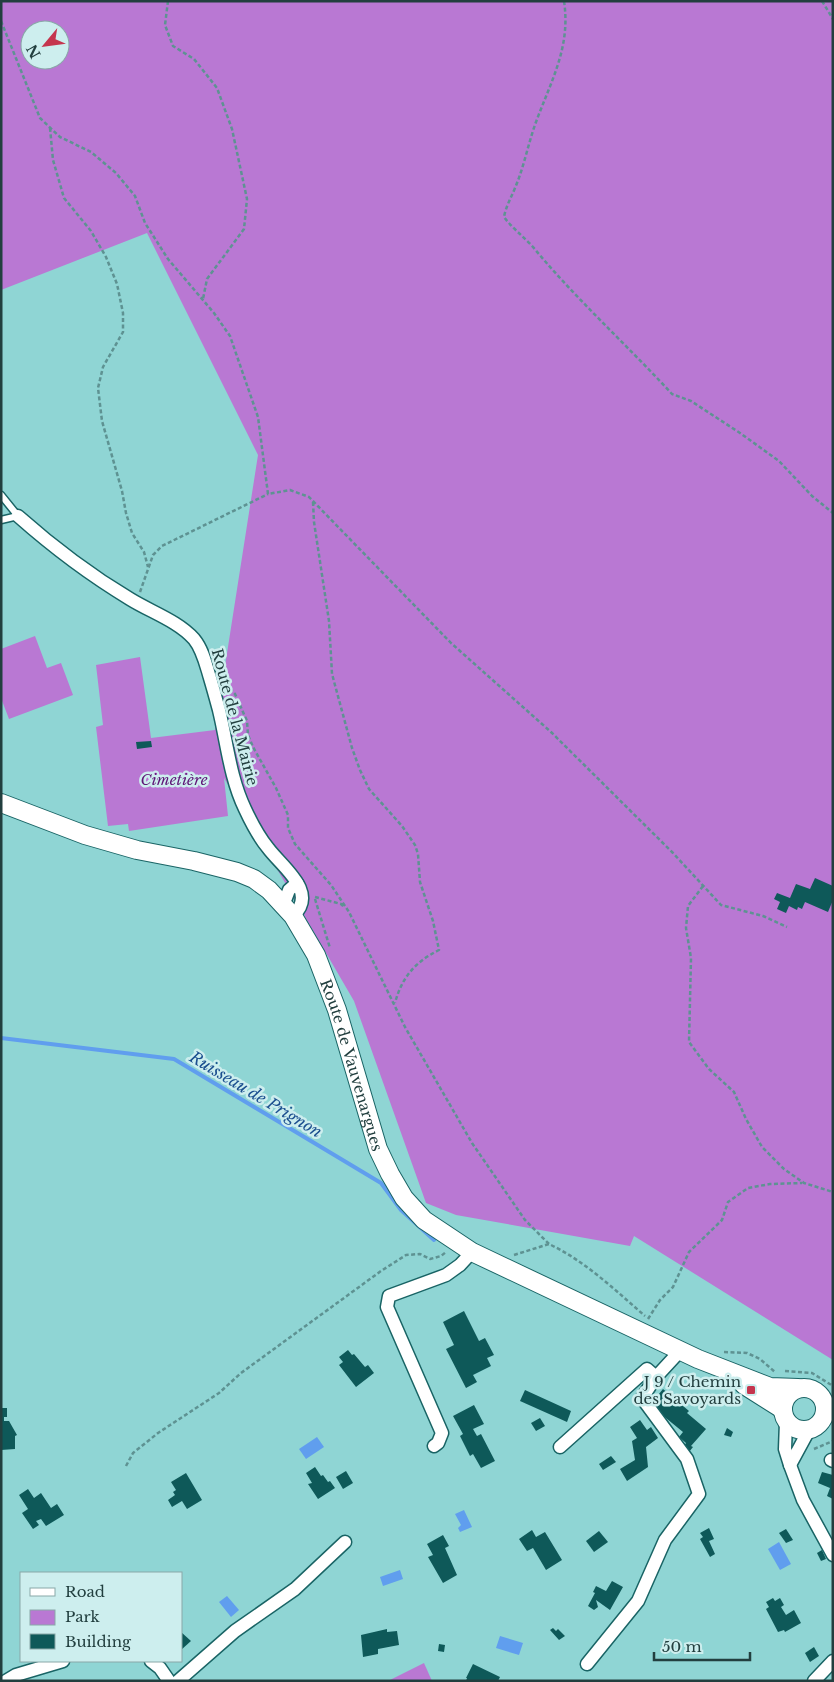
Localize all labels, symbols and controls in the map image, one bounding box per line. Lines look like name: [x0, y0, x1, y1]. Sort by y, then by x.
north arrow: [20, 20, 70, 70]
text: N: [23, 41, 45, 61]
street label: Route de la Mairie: [208, 646, 262, 788]
park label: Cimetière: [141, 770, 208, 789]
street label: Route de Vauvenargues: [317, 976, 388, 1153]
water label: Ruisseau de Prignon: [185, 1046, 326, 1141]
place label: J 9 / Chemin des Savoyards: [633, 1372, 741, 1408]
marker: J 9 / Chemin des Savoyards: [745, 1384, 757, 1396]
legend: [20, 1572, 182, 1662]
text: Road: [65, 1582, 105, 1601]
text: Park: [65, 1607, 101, 1626]
scale bar: [654, 1630, 750, 1662]
text: Building: [65, 1632, 132, 1651]
text: 50 m: [662, 1637, 702, 1656]

